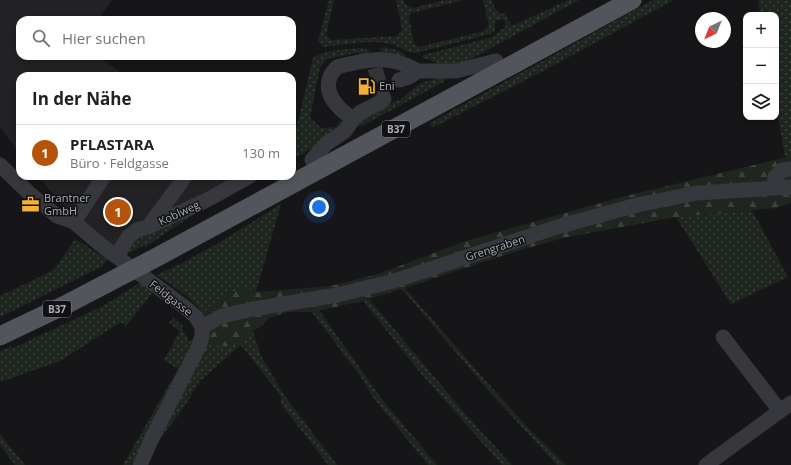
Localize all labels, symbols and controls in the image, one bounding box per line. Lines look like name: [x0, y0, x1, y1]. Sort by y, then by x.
north arrow: [695, 12, 731, 48]
map controls: [743, 12, 779, 120]
button: +: [743, 12, 779, 48]
search box: [16, 16, 296, 60]
icon: search: [30, 27, 52, 49]
text: Hier suchen: [62, 28, 146, 48]
button: −: [743, 48, 779, 84]
fuel station icon: Eni: [356, 76, 376, 96]
place label: Eni: [379, 78, 395, 93]
button: layers: [743, 84, 779, 120]
text: In der Nähe: [32, 87, 131, 110]
road number: B37: [382, 121, 410, 137]
text: PFLASTARA: [70, 134, 154, 154]
text: 1: [41, 144, 49, 162]
text: 130 m: [242, 144, 280, 162]
text: Büro · Feldgasse: [70, 154, 169, 172]
place label: Brantner GmbH: [44, 190, 90, 218]
office icon: Brantner GmbH: [21, 194, 41, 214]
pin: 1: [105, 197, 131, 227]
street label: Koblweg: [156, 197, 202, 229]
your location: [309, 197, 329, 217]
street label: Grengraben: [463, 231, 526, 264]
street label: Feldgasse: [147, 276, 196, 319]
road number: B37: [43, 301, 71, 317]

